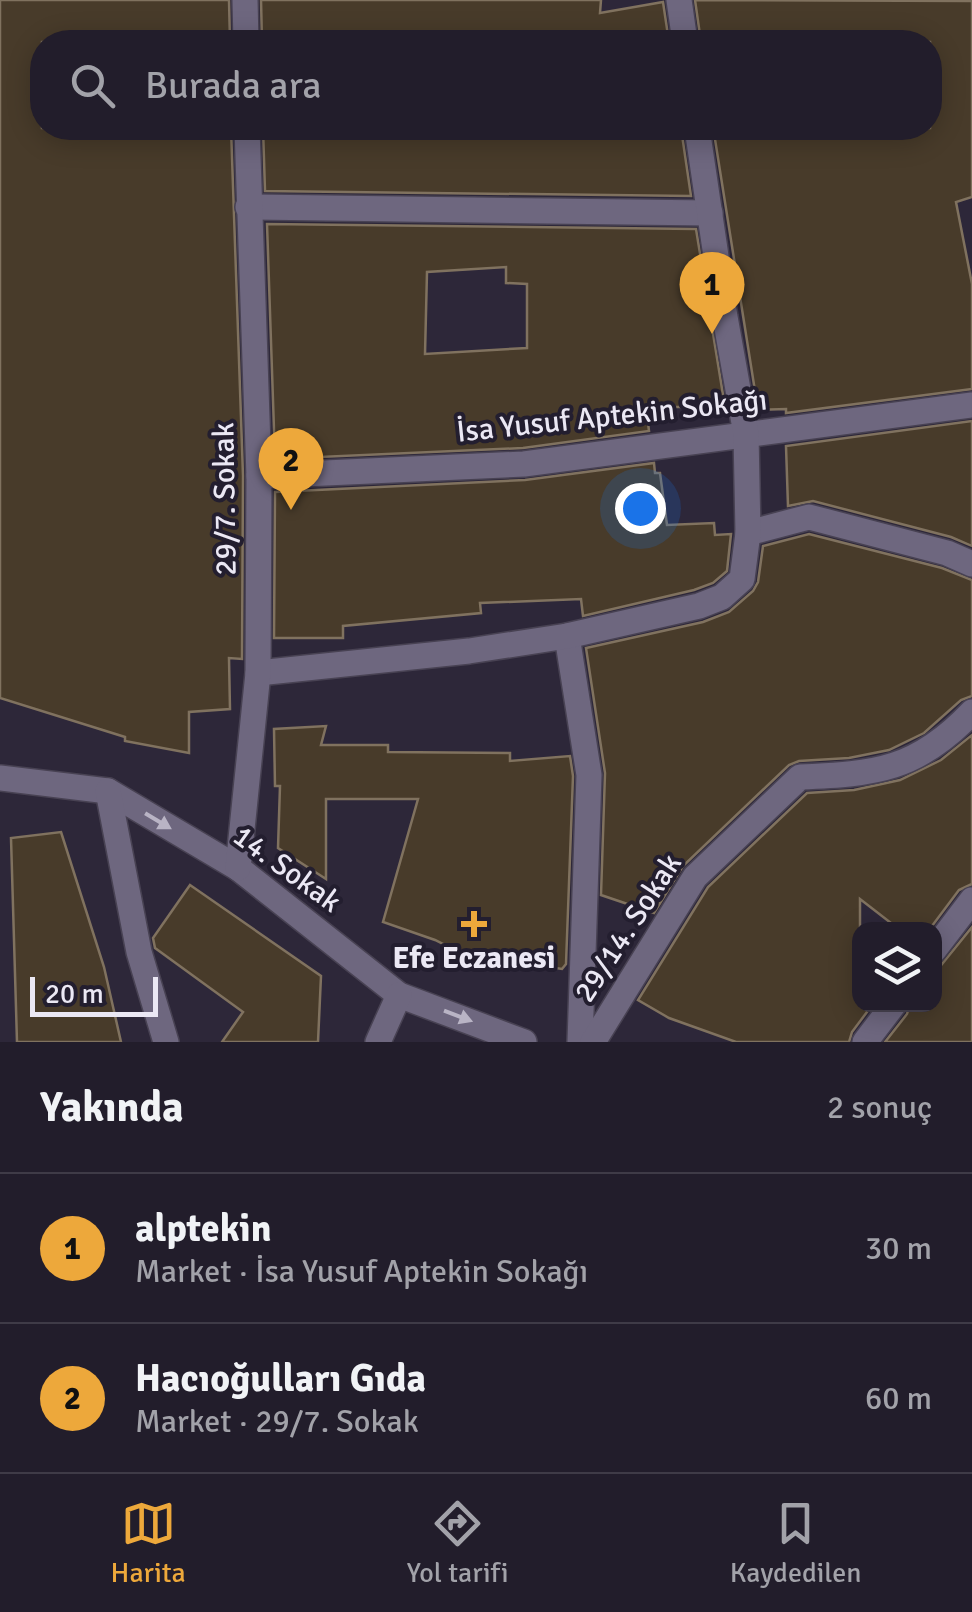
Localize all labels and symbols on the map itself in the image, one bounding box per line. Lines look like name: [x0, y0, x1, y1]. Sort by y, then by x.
pin: 1: [680, 252, 744, 334]
street label: İsa Yusuf Aptekin Sokağı: [455, 381, 769, 451]
street label: 29/7. Sokak: [205, 422, 245, 576]
pin: 2: [258, 428, 324, 510]
your location: [615, 483, 666, 534]
one-way arrow: [144, 812, 172, 829]
street label: 14. Sokak: [226, 817, 348, 921]
street label: 29/14. Sokak: [566, 847, 690, 1009]
marker: Efe Eczanesi: [463, 913, 485, 935]
place label: Efe Eczanesi: [392, 940, 556, 977]
scale bar: [30, 972, 158, 1016]
one-way arrow: [443, 1009, 473, 1024]

